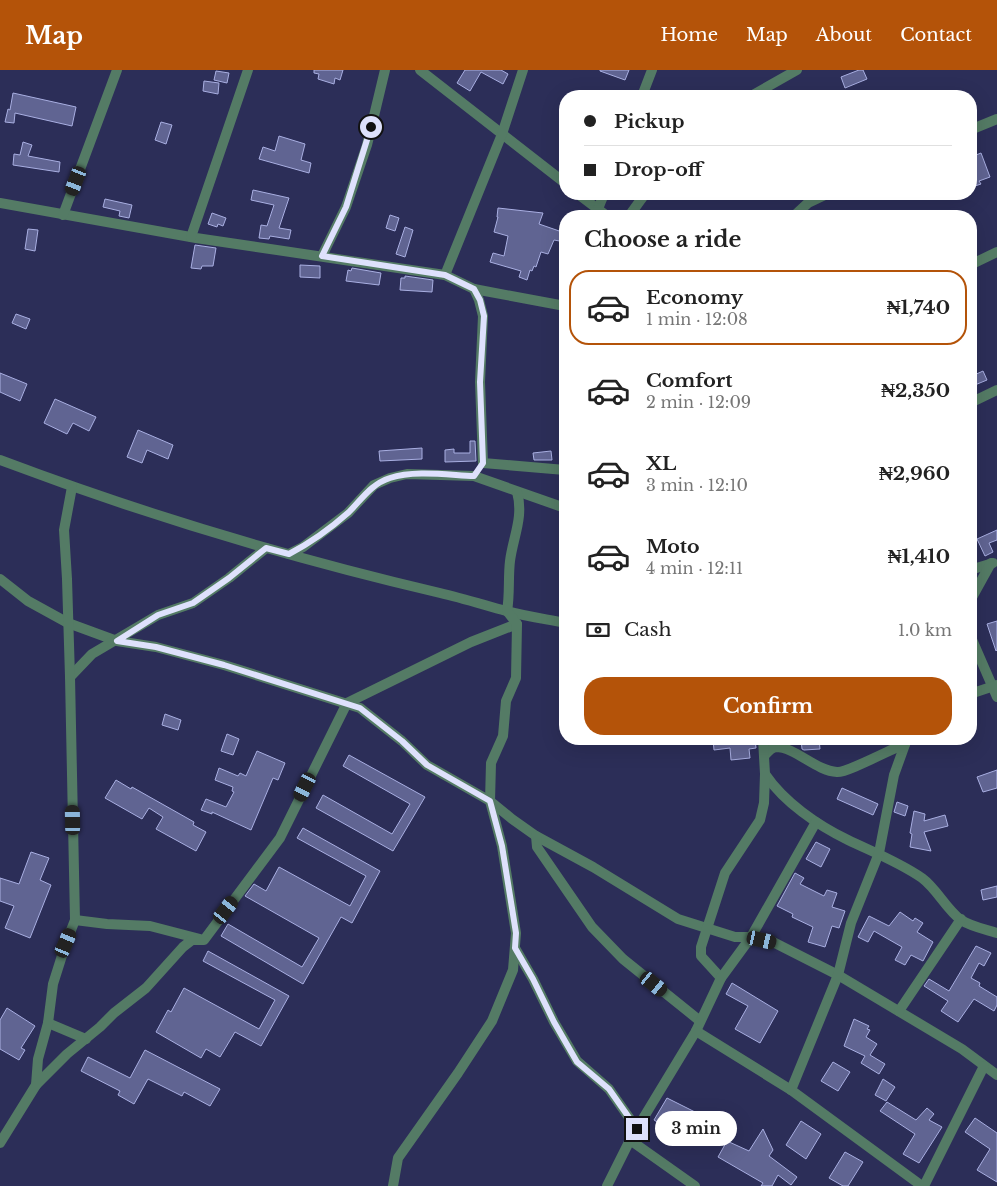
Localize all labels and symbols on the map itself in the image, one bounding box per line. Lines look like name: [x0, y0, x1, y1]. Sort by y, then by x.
route start: [360, 116, 382, 138]
car: [63, 164, 88, 198]
car: [291, 770, 318, 804]
car: [65, 805, 80, 835]
car: [210, 894, 241, 926]
car: [53, 926, 78, 960]
car: [745, 929, 778, 951]
car: [637, 969, 670, 999]
callout: 3 min: [654, 1112, 737, 1146]
route end: [626, 1118, 648, 1140]

